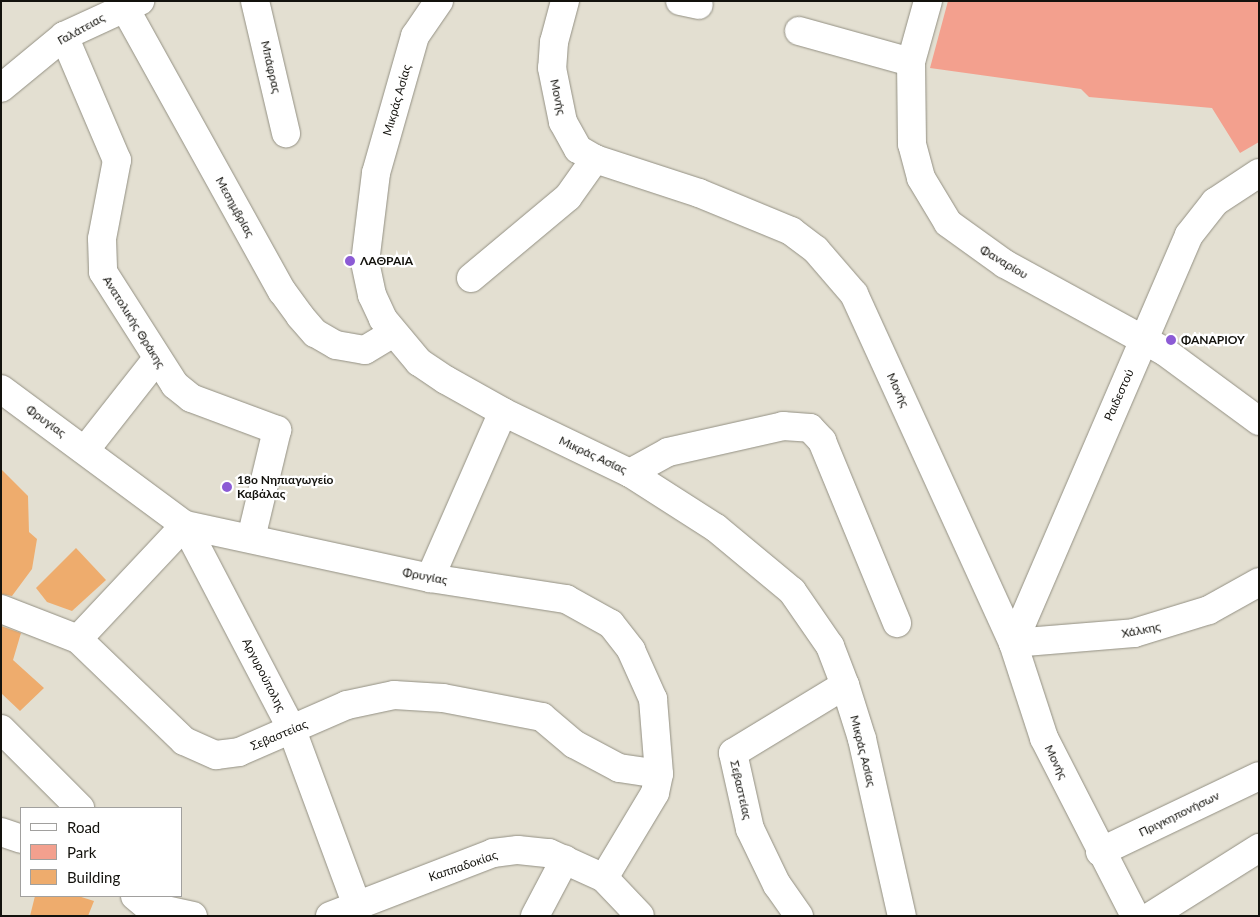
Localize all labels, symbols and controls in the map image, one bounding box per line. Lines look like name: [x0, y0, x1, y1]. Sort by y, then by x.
street label: Γαλάτειας: [55, 10, 107, 48]
street label: Μπάφρας: [258, 39, 284, 95]
street label: Μικράς Ασίας: [380, 63, 414, 137]
street label: Μονής: [547, 78, 569, 116]
street label: Μεσημβρίας: [212, 174, 258, 240]
street label: Φαναρίου: [977, 242, 1031, 282]
place label: ΛΑΘΡΑΙΑ: [360, 254, 413, 268]
marker: ΛΑΘΡΑΙΑ: [344, 255, 356, 267]
street label: Ανατολικής Θράκης: [100, 273, 168, 371]
place label: ΦΑΝΑΡΙΟΥ: [1181, 333, 1245, 347]
marker: ΦΑΝΑΡΙΟΥ: [1165, 334, 1177, 346]
street label: Ραιδεστού: [1101, 367, 1137, 423]
street label: Μονής: [884, 370, 912, 410]
street label: Φρυγίας: [23, 402, 69, 440]
street label: Μικράς Ασίας: [557, 433, 629, 477]
place label: 18ο Νηπιαγωγείο Καβάλας: [237, 473, 333, 501]
marker: 18ο Νηπιαγωγείο Καβάλας: [221, 481, 233, 493]
street label: Φρυγίας: [401, 565, 449, 587]
street label: Χάλκης: [1120, 619, 1162, 641]
street label: Αργυρούπολης: [239, 636, 289, 714]
street label: Μικράς Ασίας: [847, 713, 879, 789]
street label: Σεβαστείας: [248, 717, 310, 753]
street label: Μονής: [1042, 743, 1070, 781]
street label: Σεβαστείας: [727, 759, 755, 821]
street label: Πριγκηπονήσων: [1136, 788, 1222, 840]
legend: [20, 807, 182, 897]
text: Road: [67, 818, 100, 836]
text: Park: [67, 843, 96, 861]
street label: Καππαδοκίας: [427, 848, 499, 884]
text: Building: [67, 868, 120, 886]

